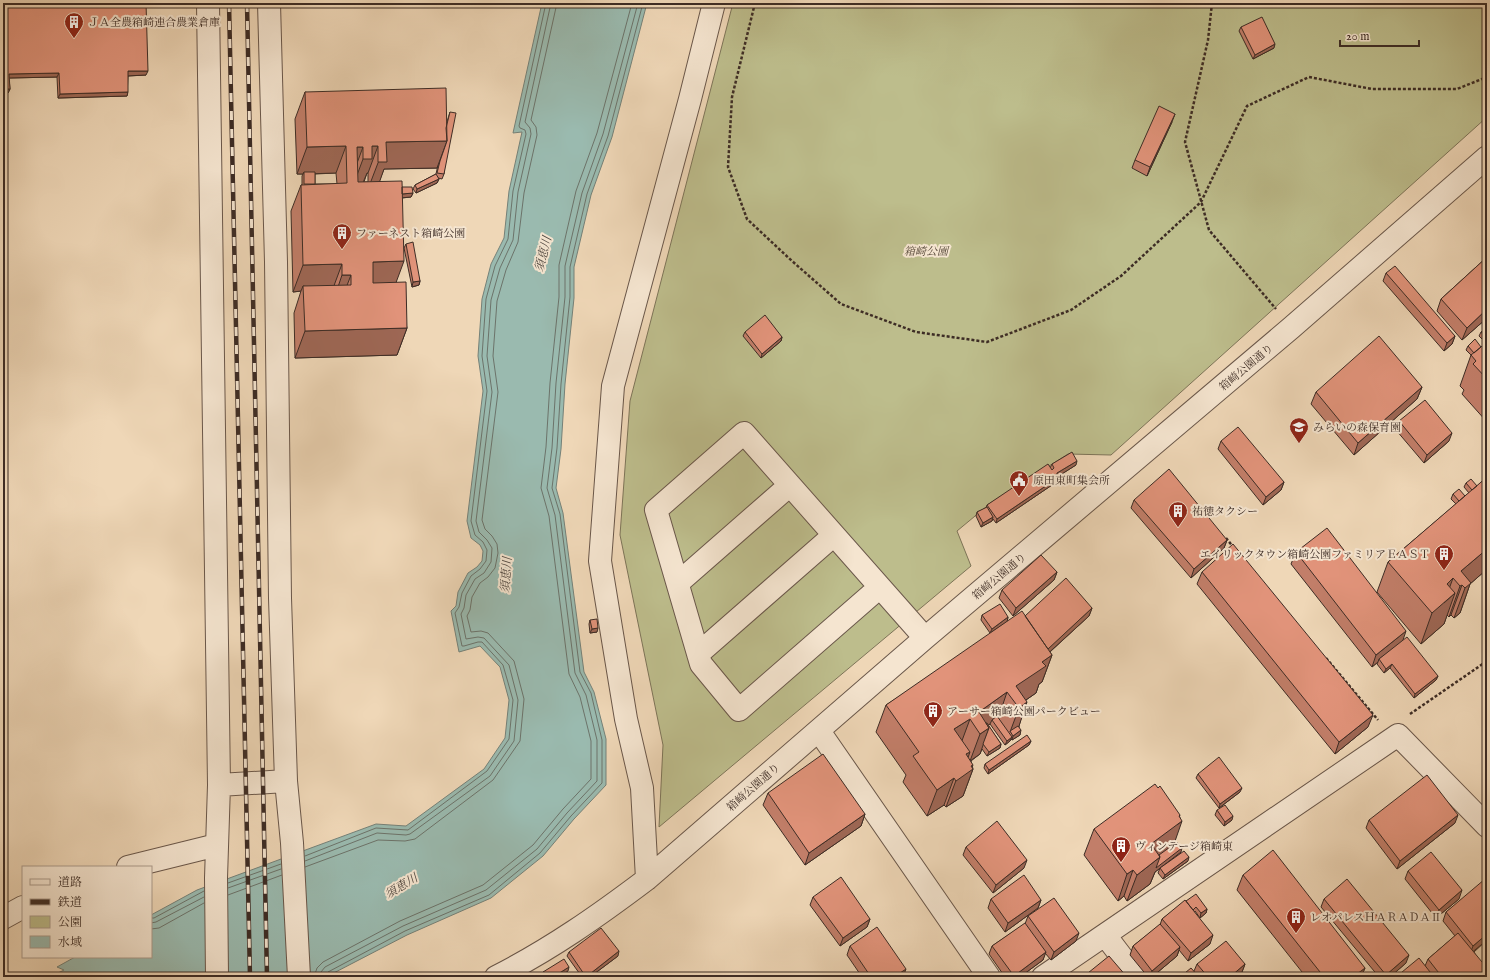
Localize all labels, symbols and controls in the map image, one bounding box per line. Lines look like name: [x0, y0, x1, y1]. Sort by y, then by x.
building icon: ＪＡ全農箱崎連合農業倉庫: [63, 11, 85, 39]
place label: ＪＡ全農箱崎連合農業倉庫: [88, 16, 220, 30]
scale bar: [1340, 22, 1419, 48]
text: 20 m: [1346, 29, 1369, 44]
building icon: ファーネスト箱崎公園: [331, 222, 353, 250]
place label: ファーネスト箱崎公園: [356, 227, 465, 241]
water label: 須恵川: [532, 233, 556, 273]
park label: 箱崎公園: [904, 245, 950, 259]
street label: 箱崎公園通り: [1217, 341, 1276, 394]
school or university icon: みらいの森保育園: [1288, 416, 1310, 444]
place label: みらいの森保育園: [1313, 421, 1401, 435]
public building icon: 原田東町集会所: [1008, 469, 1030, 497]
place label: 原田東町集会所: [1033, 474, 1110, 488]
building icon: 祐徳タクシー: [1167, 500, 1189, 528]
place label: 祐徳タクシー: [1192, 505, 1258, 519]
building icon: エイリックタウン箱崎公園ファミリアＥＡＳＴ: [1433, 543, 1455, 571]
place label: エイリックタウン箱崎公園ファミリアＥＡＳＴ: [1200, 548, 1430, 562]
street label: 箱崎公園通り: [970, 550, 1029, 603]
water label: 須恵川: [498, 555, 515, 594]
building icon: アーサー箱崎公園パークビュー: [922, 700, 944, 728]
place label: アーサー箱崎公園パークビュー: [947, 705, 1101, 719]
street label: 箱崎公園通り: [724, 761, 783, 815]
building icon: ヴィンテージ箱崎東: [1110, 835, 1132, 863]
place label: ヴィンテージ箱崎東: [1135, 840, 1233, 854]
legend: [22, 866, 152, 958]
water label: 須恵川: [382, 870, 422, 902]
text: 道路: [58, 875, 82, 890]
text: 鉄道: [57, 895, 82, 910]
building icon: レオパレスＨＡＲＡＤＡⅡ: [1285, 906, 1307, 934]
place label: レオパレスＨＡＲＡＤＡⅡ: [1310, 911, 1441, 925]
text: 公園: [58, 915, 82, 930]
text: 水域: [58, 935, 82, 950]

